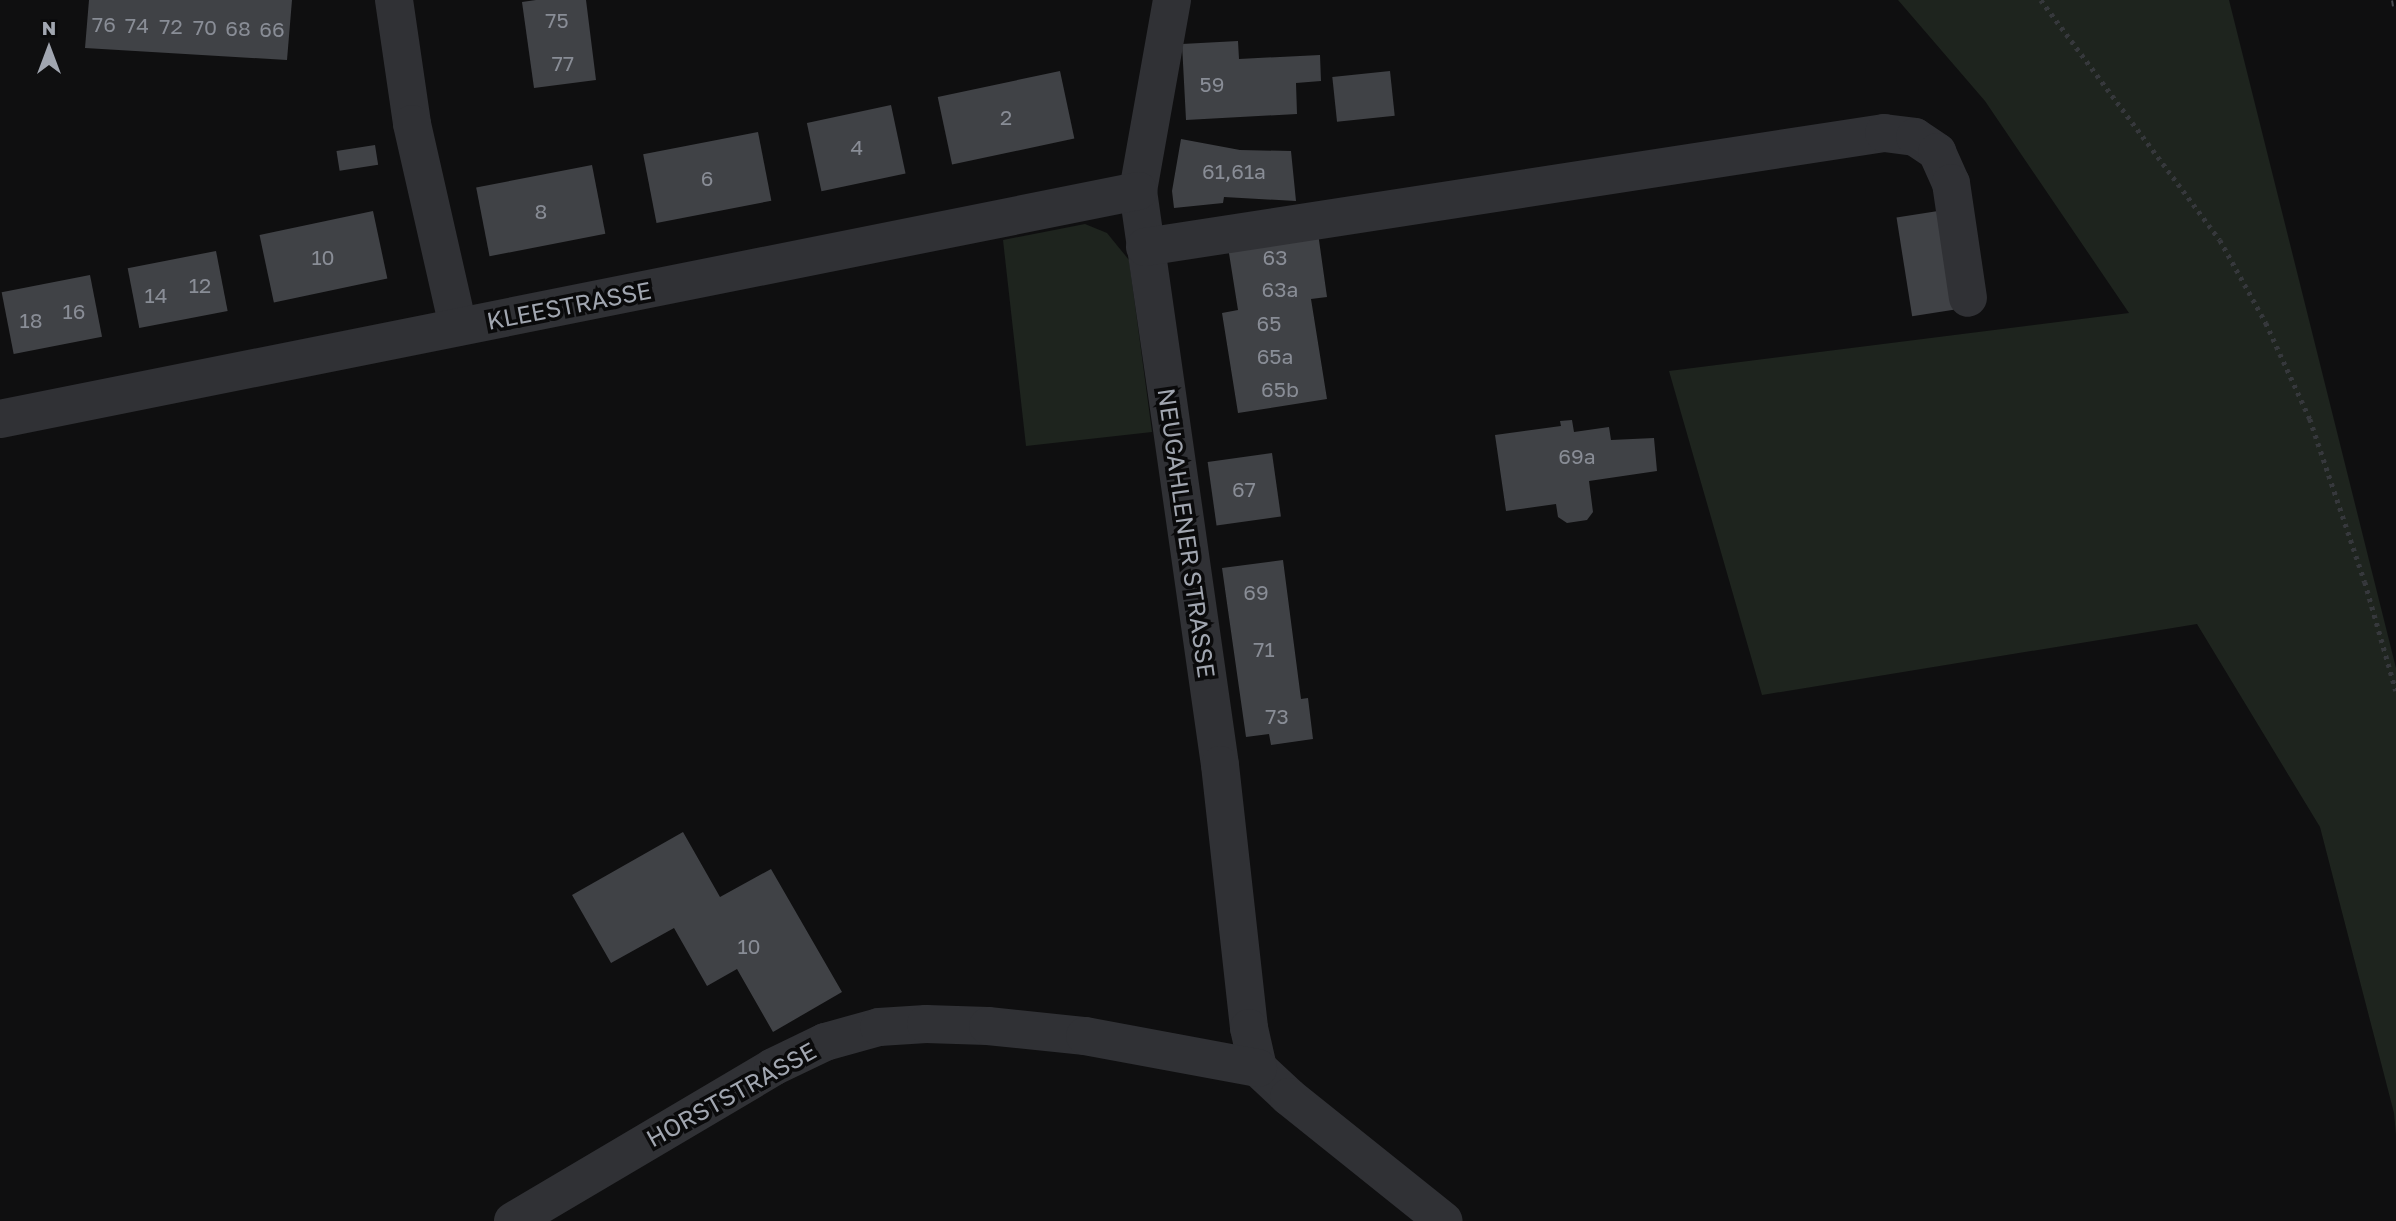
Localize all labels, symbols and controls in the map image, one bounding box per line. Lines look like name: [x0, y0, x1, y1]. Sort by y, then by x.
house number: 75: [545, 7, 569, 33]
house number: 76: [92, 11, 116, 37]
house number: 74: [125, 12, 149, 38]
house number: 72: [159, 13, 183, 39]
north arrow: [14, 14, 84, 84]
house number: 70: [193, 14, 217, 40]
house number: 68: [225, 15, 251, 41]
text: N: [42, 16, 56, 39]
house number: 66: [259, 16, 285, 42]
house number: 77: [552, 50, 574, 76]
house number: 59: [1200, 71, 1224, 97]
house number: 2: [1000, 104, 1012, 130]
house number: 4: [851, 134, 863, 160]
house number: 61,61a: [1202, 158, 1266, 184]
house number: 6: [701, 165, 713, 191]
house number: 8: [535, 198, 547, 224]
house number: 10: [311, 244, 335, 270]
house number: 63: [1263, 244, 1287, 270]
house number: 12: [189, 272, 211, 298]
street label: KLEESTRASSE: [484, 275, 654, 335]
house number: 63a: [1262, 276, 1298, 302]
house number: 14: [145, 282, 167, 308]
house number: 16: [63, 298, 85, 324]
house number: 18: [20, 307, 42, 333]
house number: 65: [1257, 310, 1281, 336]
house number: 65a: [1257, 343, 1293, 369]
house number: 65b: [1261, 376, 1299, 402]
street label: NEUGAHLENER STRASSE: [1152, 386, 1222, 680]
house number: 69a: [1558, 443, 1596, 469]
house number: 67: [1232, 476, 1256, 502]
house number: 69: [1243, 579, 1269, 605]
house number: 71: [1253, 636, 1275, 662]
house number: 73: [1265, 703, 1289, 729]
house number: 10: [737, 933, 761, 959]
street label: HORSTSTRASSE: [641, 1035, 821, 1153]

